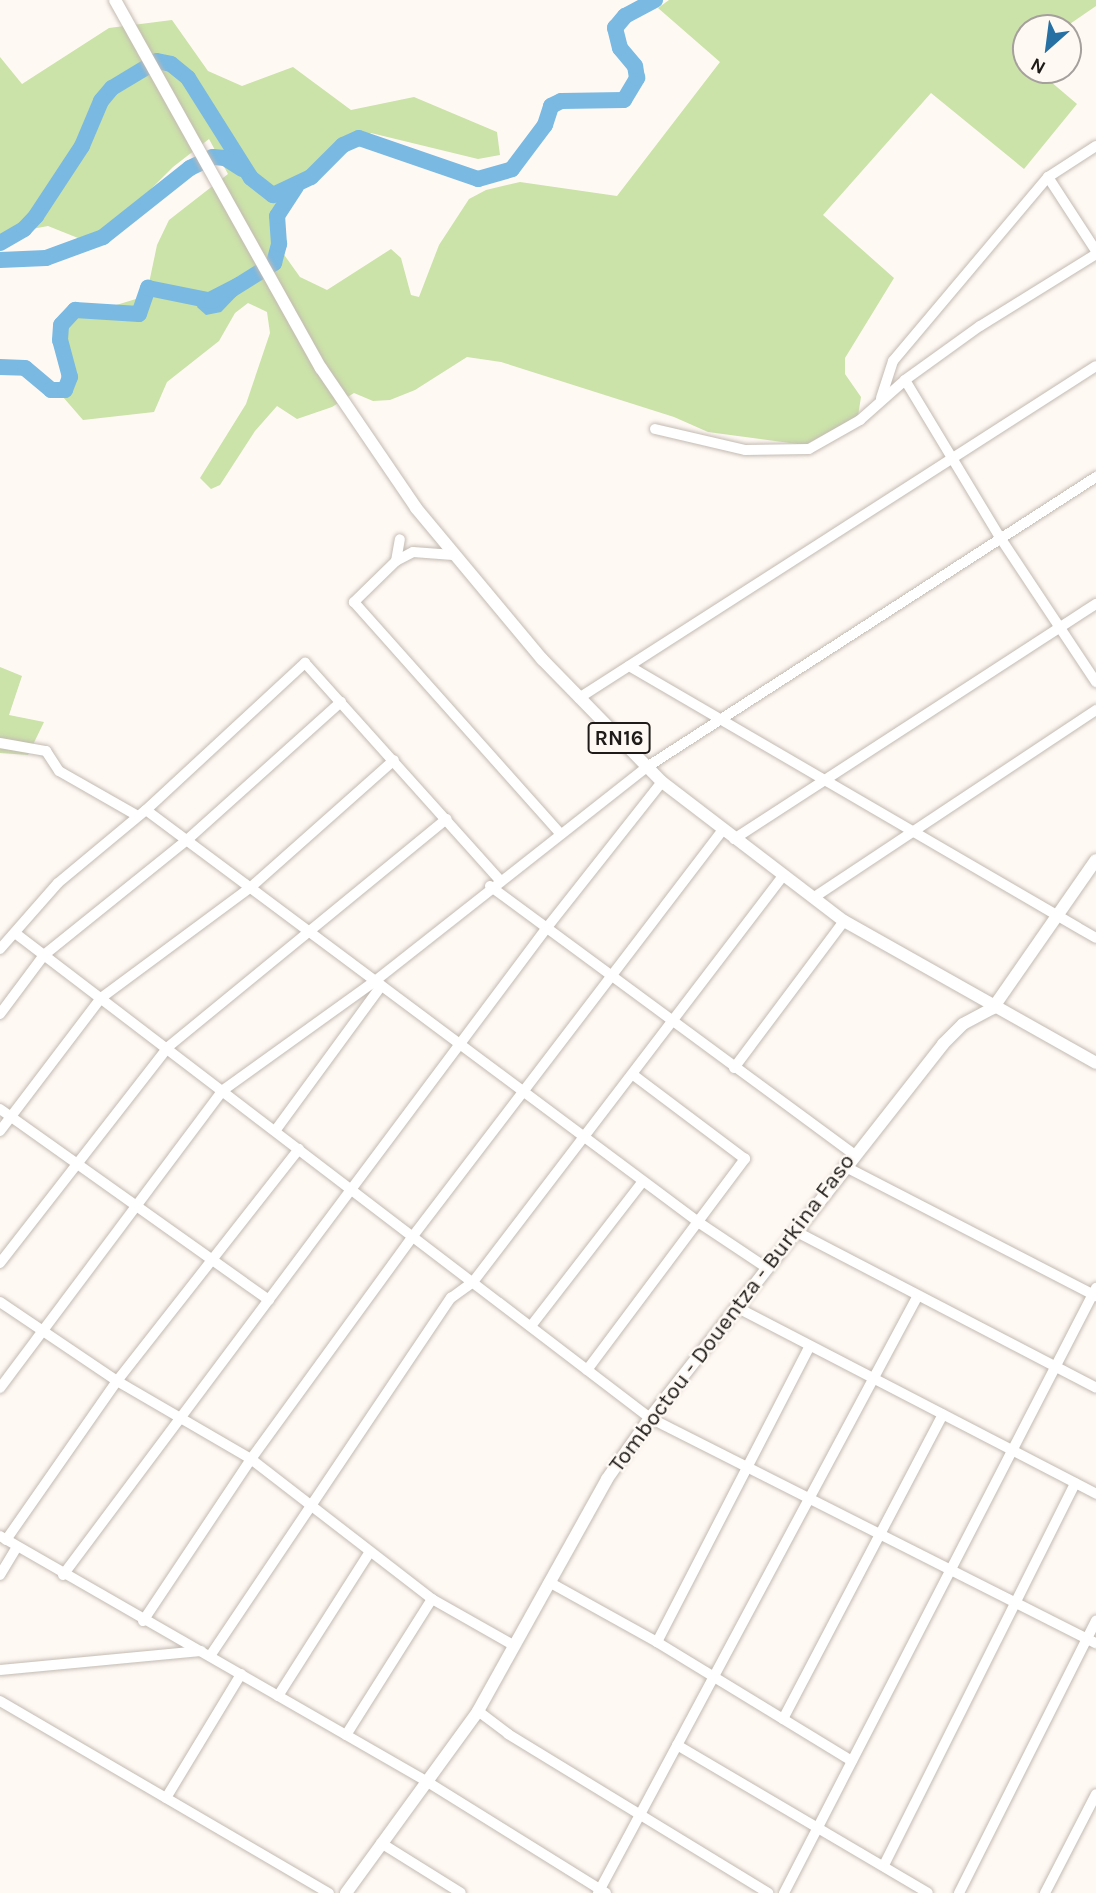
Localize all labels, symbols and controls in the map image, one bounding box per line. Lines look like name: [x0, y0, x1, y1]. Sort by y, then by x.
north arrow: [1012, 14, 1082, 84]
text: N: [1027, 53, 1049, 79]
road number: RN16: [588, 720, 650, 756]
street label: Tomboctou - Douentza - Burkina Faso: [603, 1148, 861, 1478]

